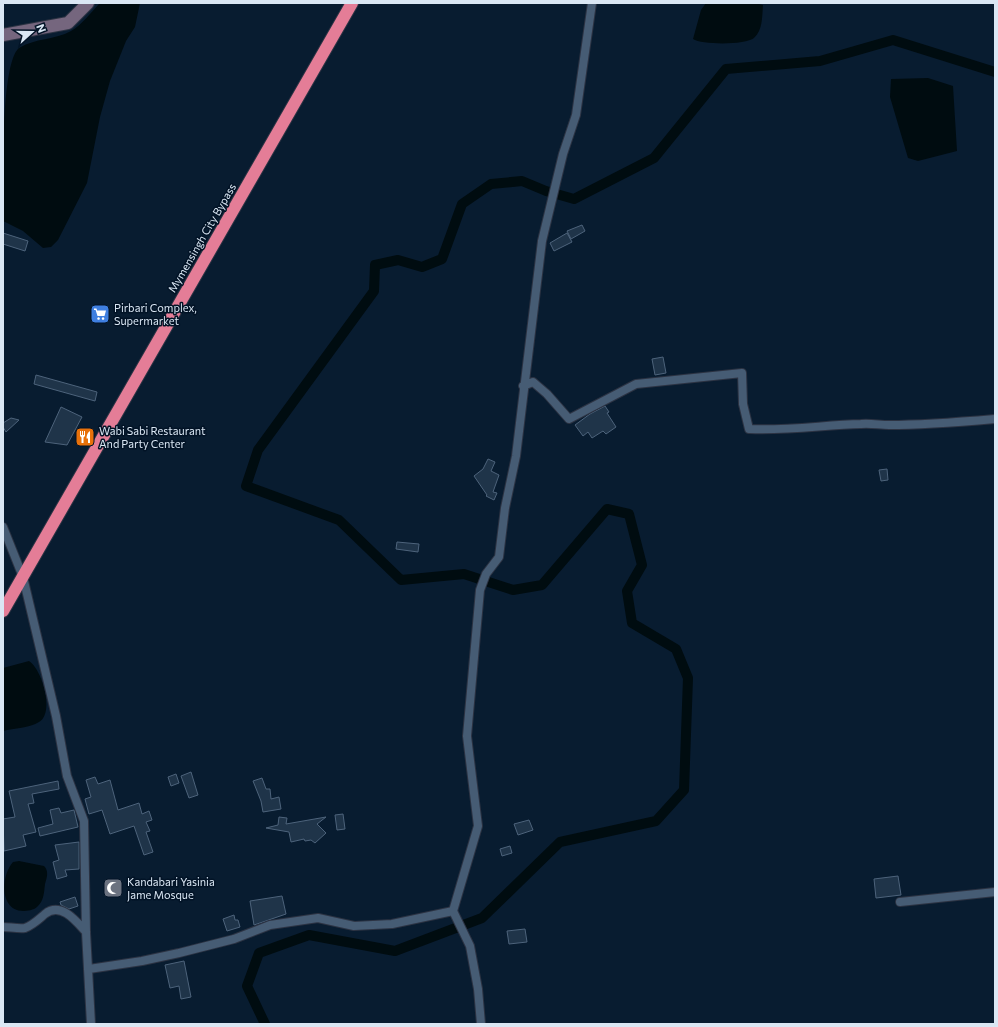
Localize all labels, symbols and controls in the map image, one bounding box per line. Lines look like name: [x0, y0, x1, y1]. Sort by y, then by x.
north arrow: [12, 12, 52, 52]
text: N: [34, 22, 49, 34]
street label: Mymensingh City Bypass: [165, 181, 238, 295]
place label: Pirbari Complex, Supermarket: [114, 301, 197, 327]
supermarket icon: Pirbari Complex, Supermarket: [89, 303, 111, 325]
place label: Wabi Sabi Restaurant And Party Center: [99, 424, 206, 450]
restaurant icon: Wabi Sabi Restaurant And Party Center: [74, 426, 96, 448]
place label: Kandabari Yasinia Jame Mosque: [127, 875, 215, 902]
mosque icon: Kandabari Yasinia Jame Mosque: [102, 877, 124, 899]

